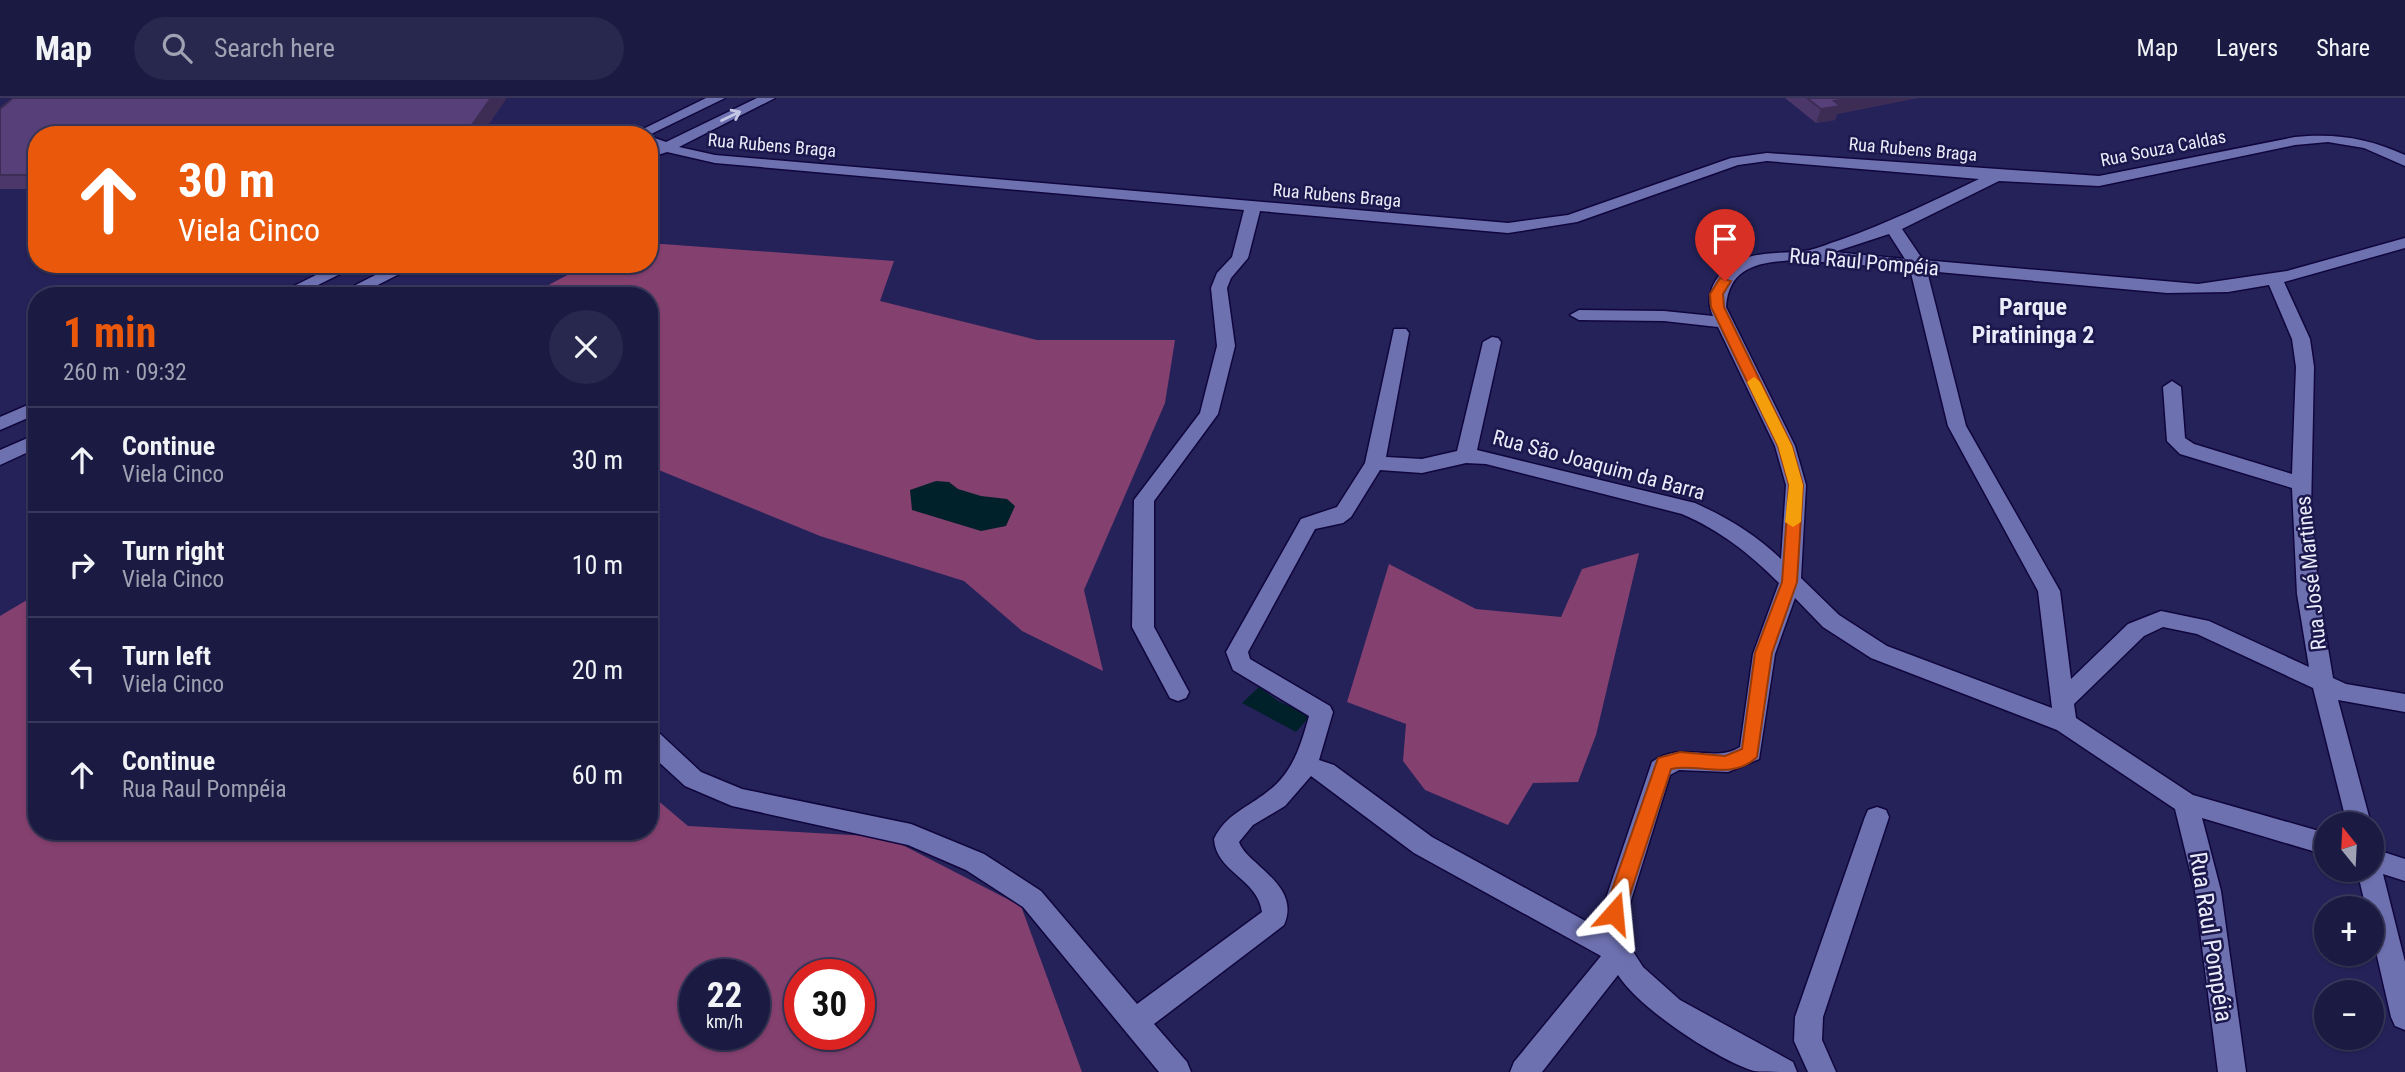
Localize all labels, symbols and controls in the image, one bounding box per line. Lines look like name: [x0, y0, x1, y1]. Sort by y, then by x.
search box: [134, 17, 624, 80]
text: Map: [35, 29, 92, 68]
icon: search: [158, 29, 196, 67]
text: Search here: [214, 33, 335, 63]
text: Map: [2137, 34, 2178, 62]
text: Layers: [2216, 34, 2278, 62]
text: Share: [2316, 34, 2370, 62]
one-way arrow: [720, 108, 741, 122]
street label: Rua Souza Caldas: [2098, 126, 2228, 170]
street label: Rua Rubens Braga: [707, 129, 837, 161]
street label: Rua Rubens Braga: [1848, 133, 1978, 165]
text: 30 m: [178, 152, 275, 209]
icon: ahead: [63, 154, 154, 245]
street label: Rua Rubens Braga: [1272, 179, 1402, 211]
pin: [1695, 209, 1755, 281]
text: Viela Cinco: [178, 211, 320, 249]
icon: arrive: [1706, 220, 1744, 258]
street label: Rua Raul Pompéia: [1788, 244, 1940, 280]
district label: Parque Piratininga 2: [1972, 293, 2094, 349]
text: 1 min: [63, 308, 156, 357]
button: close: [549, 310, 623, 384]
text: 260 m · 09:32: [63, 359, 187, 386]
street label: Rua São Joaquim da Barra: [1490, 425, 1708, 505]
text: Continue: [122, 431, 215, 461]
icon: ahead: [63, 441, 101, 479]
text: 30 m: [572, 445, 623, 475]
text: Viela Cinco: [122, 461, 224, 488]
street label: Rua José Martines: [2291, 495, 2331, 651]
text: Turn right: [122, 536, 224, 566]
icon: right: [63, 546, 101, 584]
text: 10 m: [572, 550, 623, 580]
text: Viela Cinco: [122, 566, 224, 593]
text: Turn left: [122, 641, 211, 671]
icon: left: [63, 651, 101, 689]
text: 20 m: [572, 655, 623, 685]
text: Viela Cinco: [122, 671, 224, 698]
text: Continue: [122, 746, 215, 776]
icon: ahead: [63, 756, 101, 794]
text: 60 m: [572, 760, 623, 790]
text: Rua Raul Pompéia: [122, 776, 286, 803]
north arrow: [2314, 812, 2384, 882]
map controls: [2314, 812, 2384, 1050]
street label: Rua Raul Pompéia: [2184, 850, 2238, 1024]
position arrow: [1577, 876, 1651, 950]
button: +: [2314, 896, 2384, 966]
speed limit sign: 30: [784, 959, 875, 1050]
text: 22: [707, 975, 742, 1016]
button: −: [2314, 980, 2384, 1050]
text: km/h: [706, 1011, 743, 1032]

